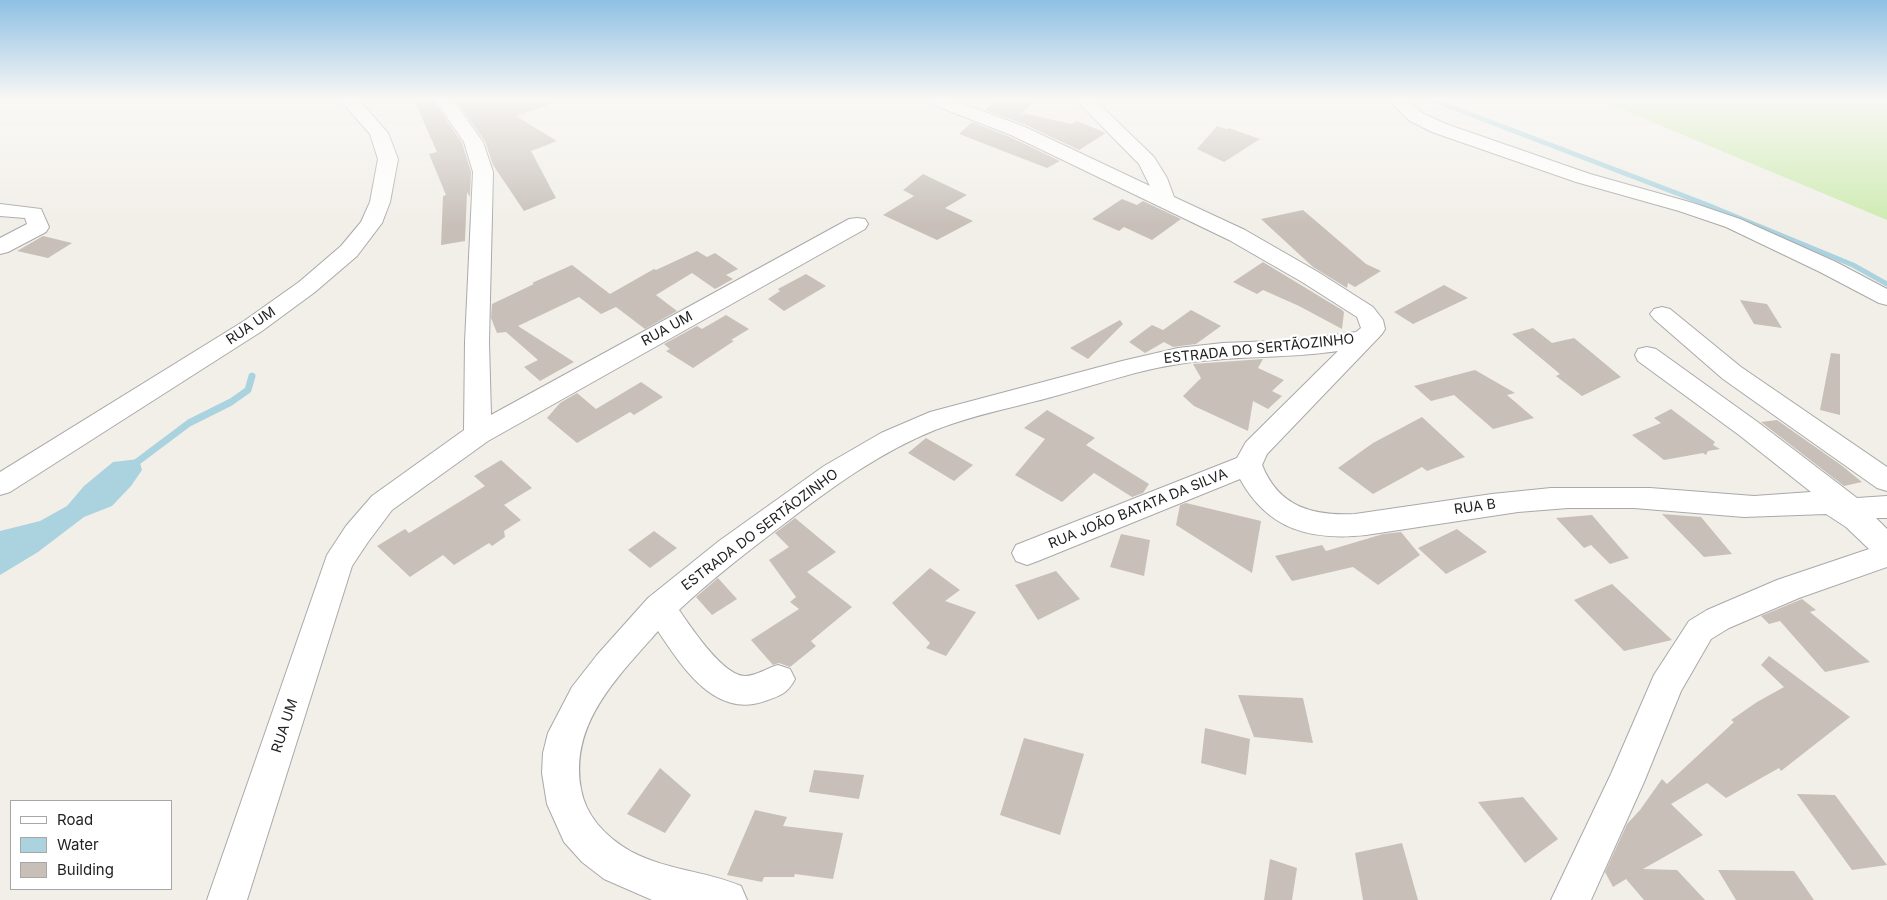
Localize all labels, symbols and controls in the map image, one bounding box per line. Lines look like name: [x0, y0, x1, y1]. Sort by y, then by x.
street label: RUA UM: [223, 303, 279, 349]
street label: RUA UM: [639, 308, 695, 350]
street label: ESTRADA DO SERTÃOZINHO: [1163, 331, 1355, 367]
street label: RUA JOÃO BATATA DA SILVA: [1046, 465, 1230, 553]
street label: ESTRADA DO SERTÃOZINHO: [679, 466, 841, 594]
street label: RUA B: [1453, 496, 1497, 518]
street label: RUA UM: [268, 697, 302, 755]
legend: [10, 800, 172, 890]
text: Road: [57, 810, 93, 829]
text: Water: [57, 835, 99, 854]
text: Building: [57, 860, 114, 879]

